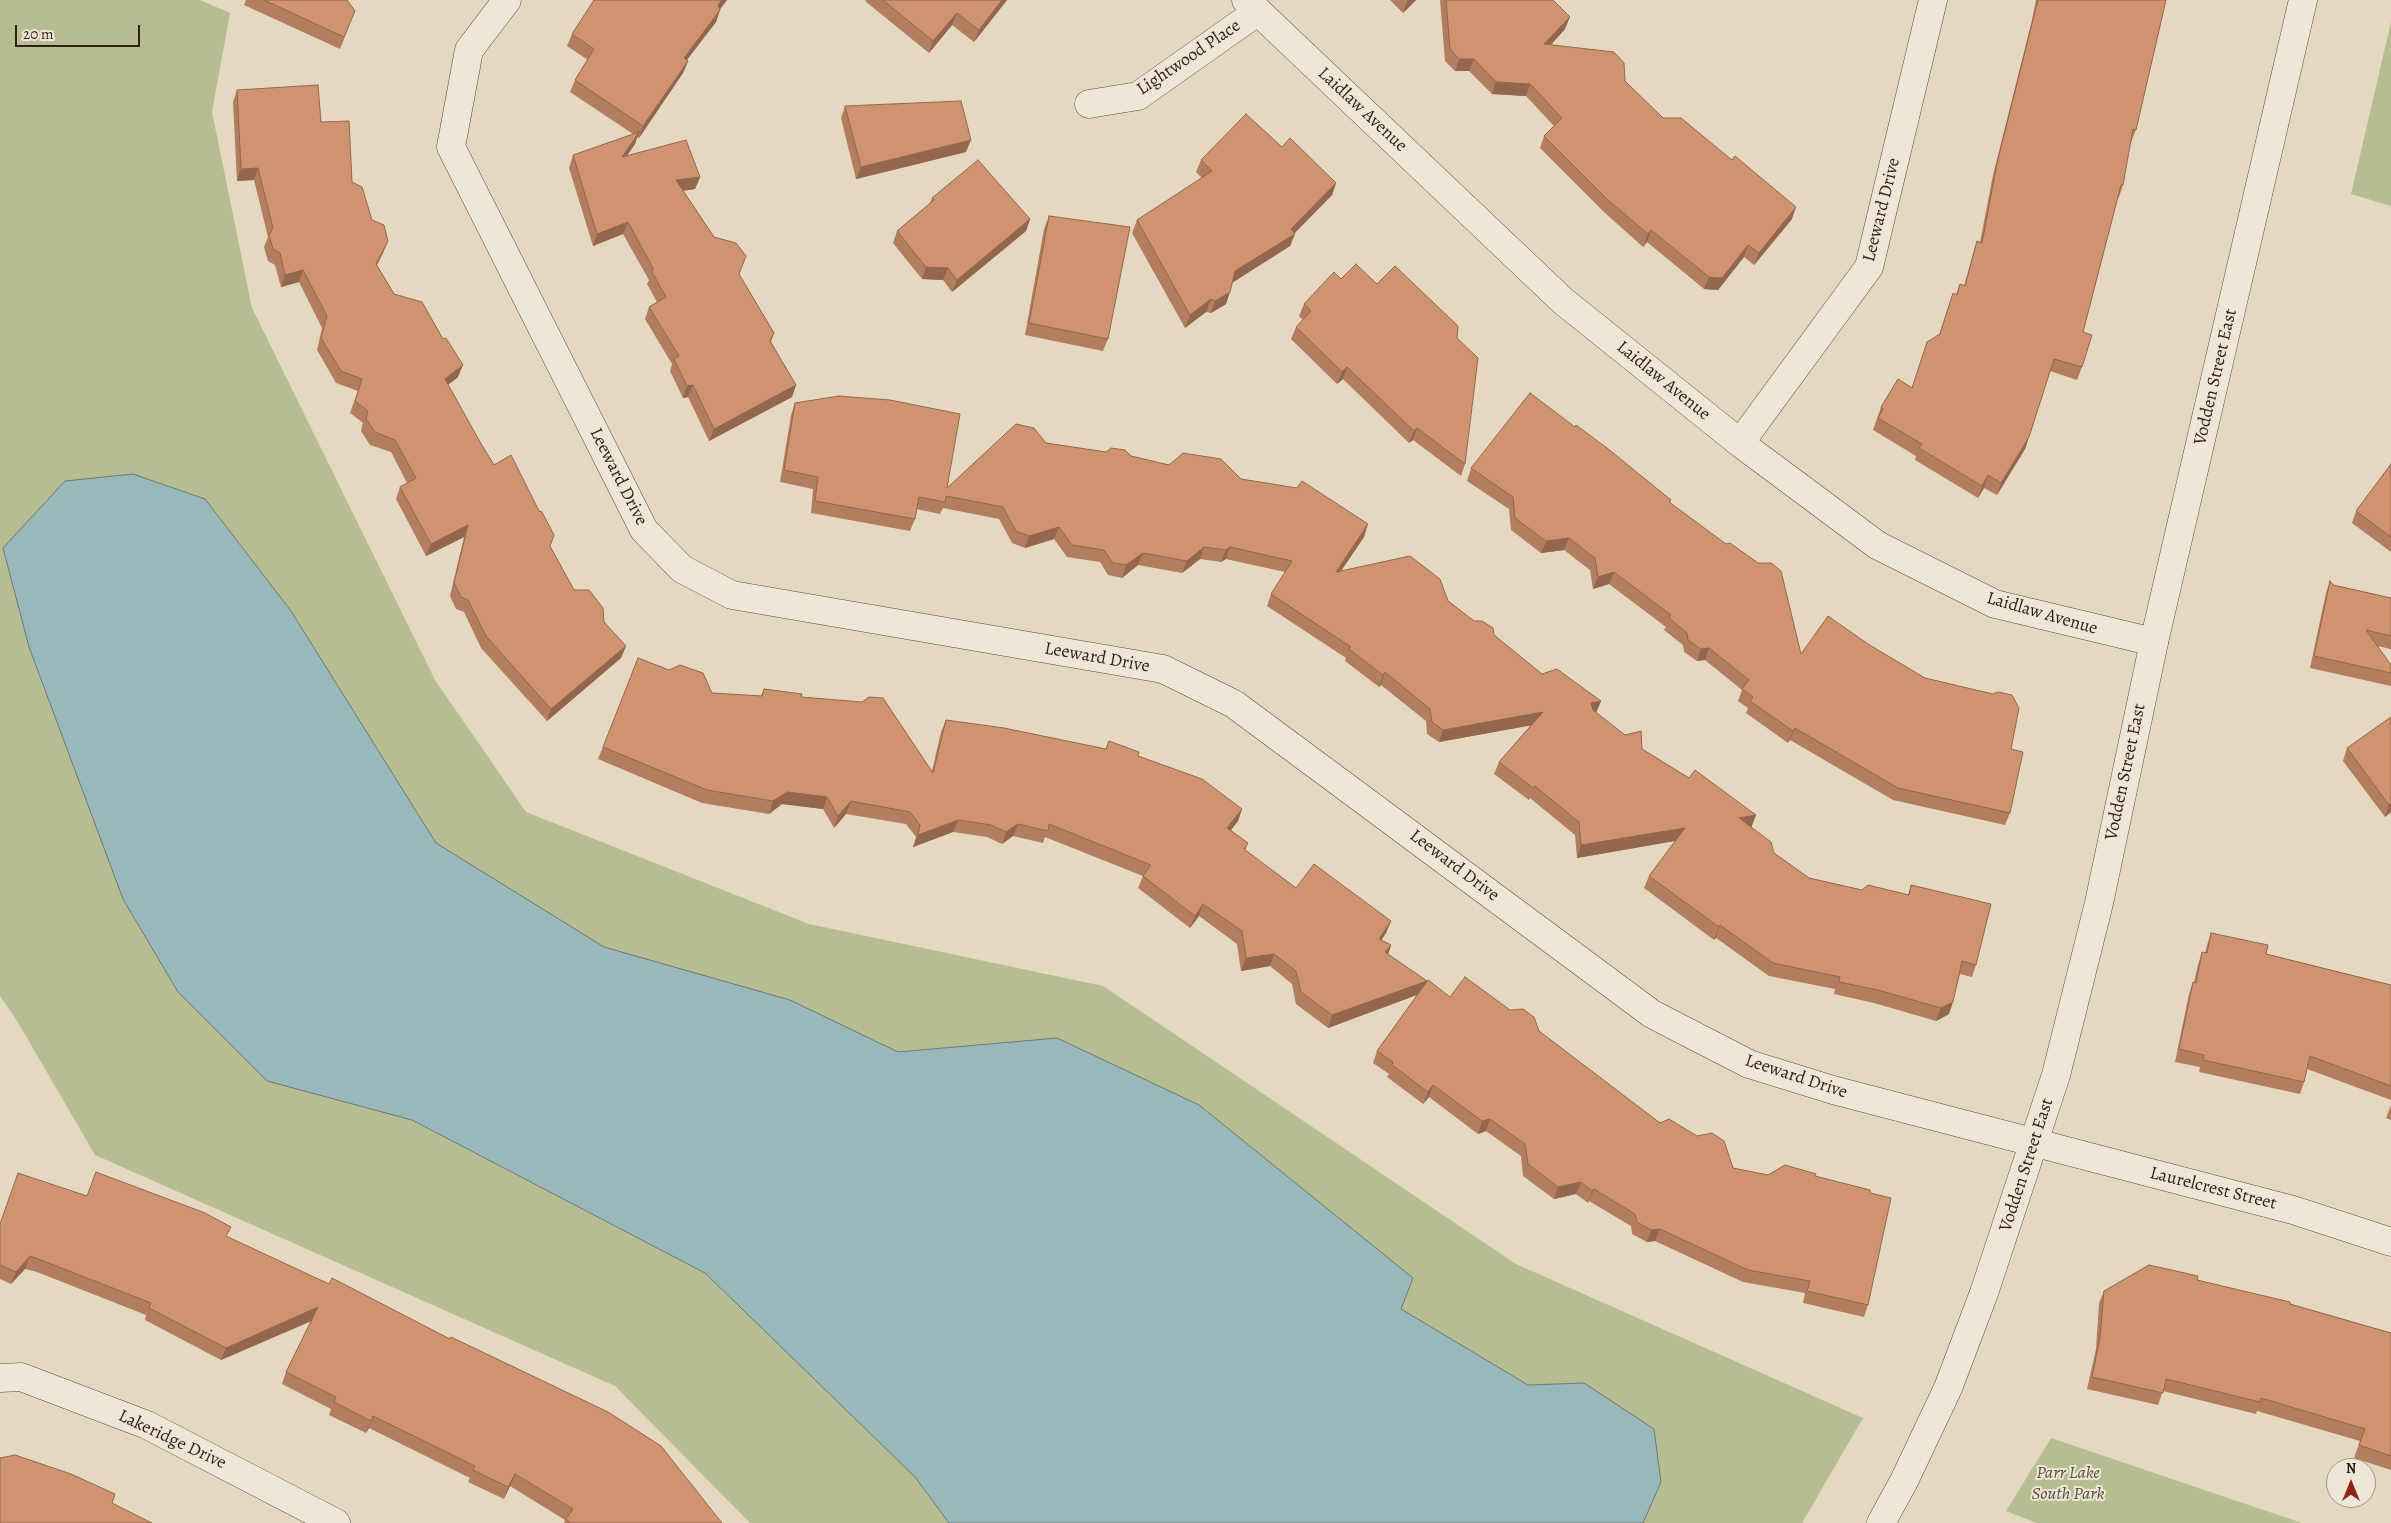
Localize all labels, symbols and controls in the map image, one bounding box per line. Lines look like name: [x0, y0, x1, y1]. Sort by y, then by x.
scale bar: [18, 15, 142, 47]
street label: Lightwood Place: [1133, 15, 1245, 101]
text: 20 m: [23, 24, 54, 44]
street label: Laidlaw Avenue: [1313, 63, 1411, 157]
street label: Leeward Drive: [1859, 156, 1905, 264]
street label: Vodden Street East: [2190, 307, 2242, 447]
street label: Laidlaw Avenue: [1612, 337, 1714, 425]
street label: Leeward Drive: [584, 425, 652, 529]
street label: Laidlaw Avenue: [1984, 588, 2100, 640]
street label: Leeward Drive: [1043, 638, 1151, 678]
street label: Vodden Street East: [2101, 702, 2151, 842]
street label: Leeward Drive: [1405, 825, 1503, 907]
street label: Leeward Drive: [1742, 1050, 1850, 1104]
street label: Vodden Street East: [1995, 1096, 2059, 1234]
street label: Laurelcrest Street: [2147, 1163, 2279, 1215]
street label: Lakeridge Drive: [114, 1406, 230, 1474]
north arrow: [2326, 1458, 2376, 1508]
text: N: [2346, 1459, 2356, 1478]
park label: Parr Lake South Park: [2031, 1463, 2105, 1506]

